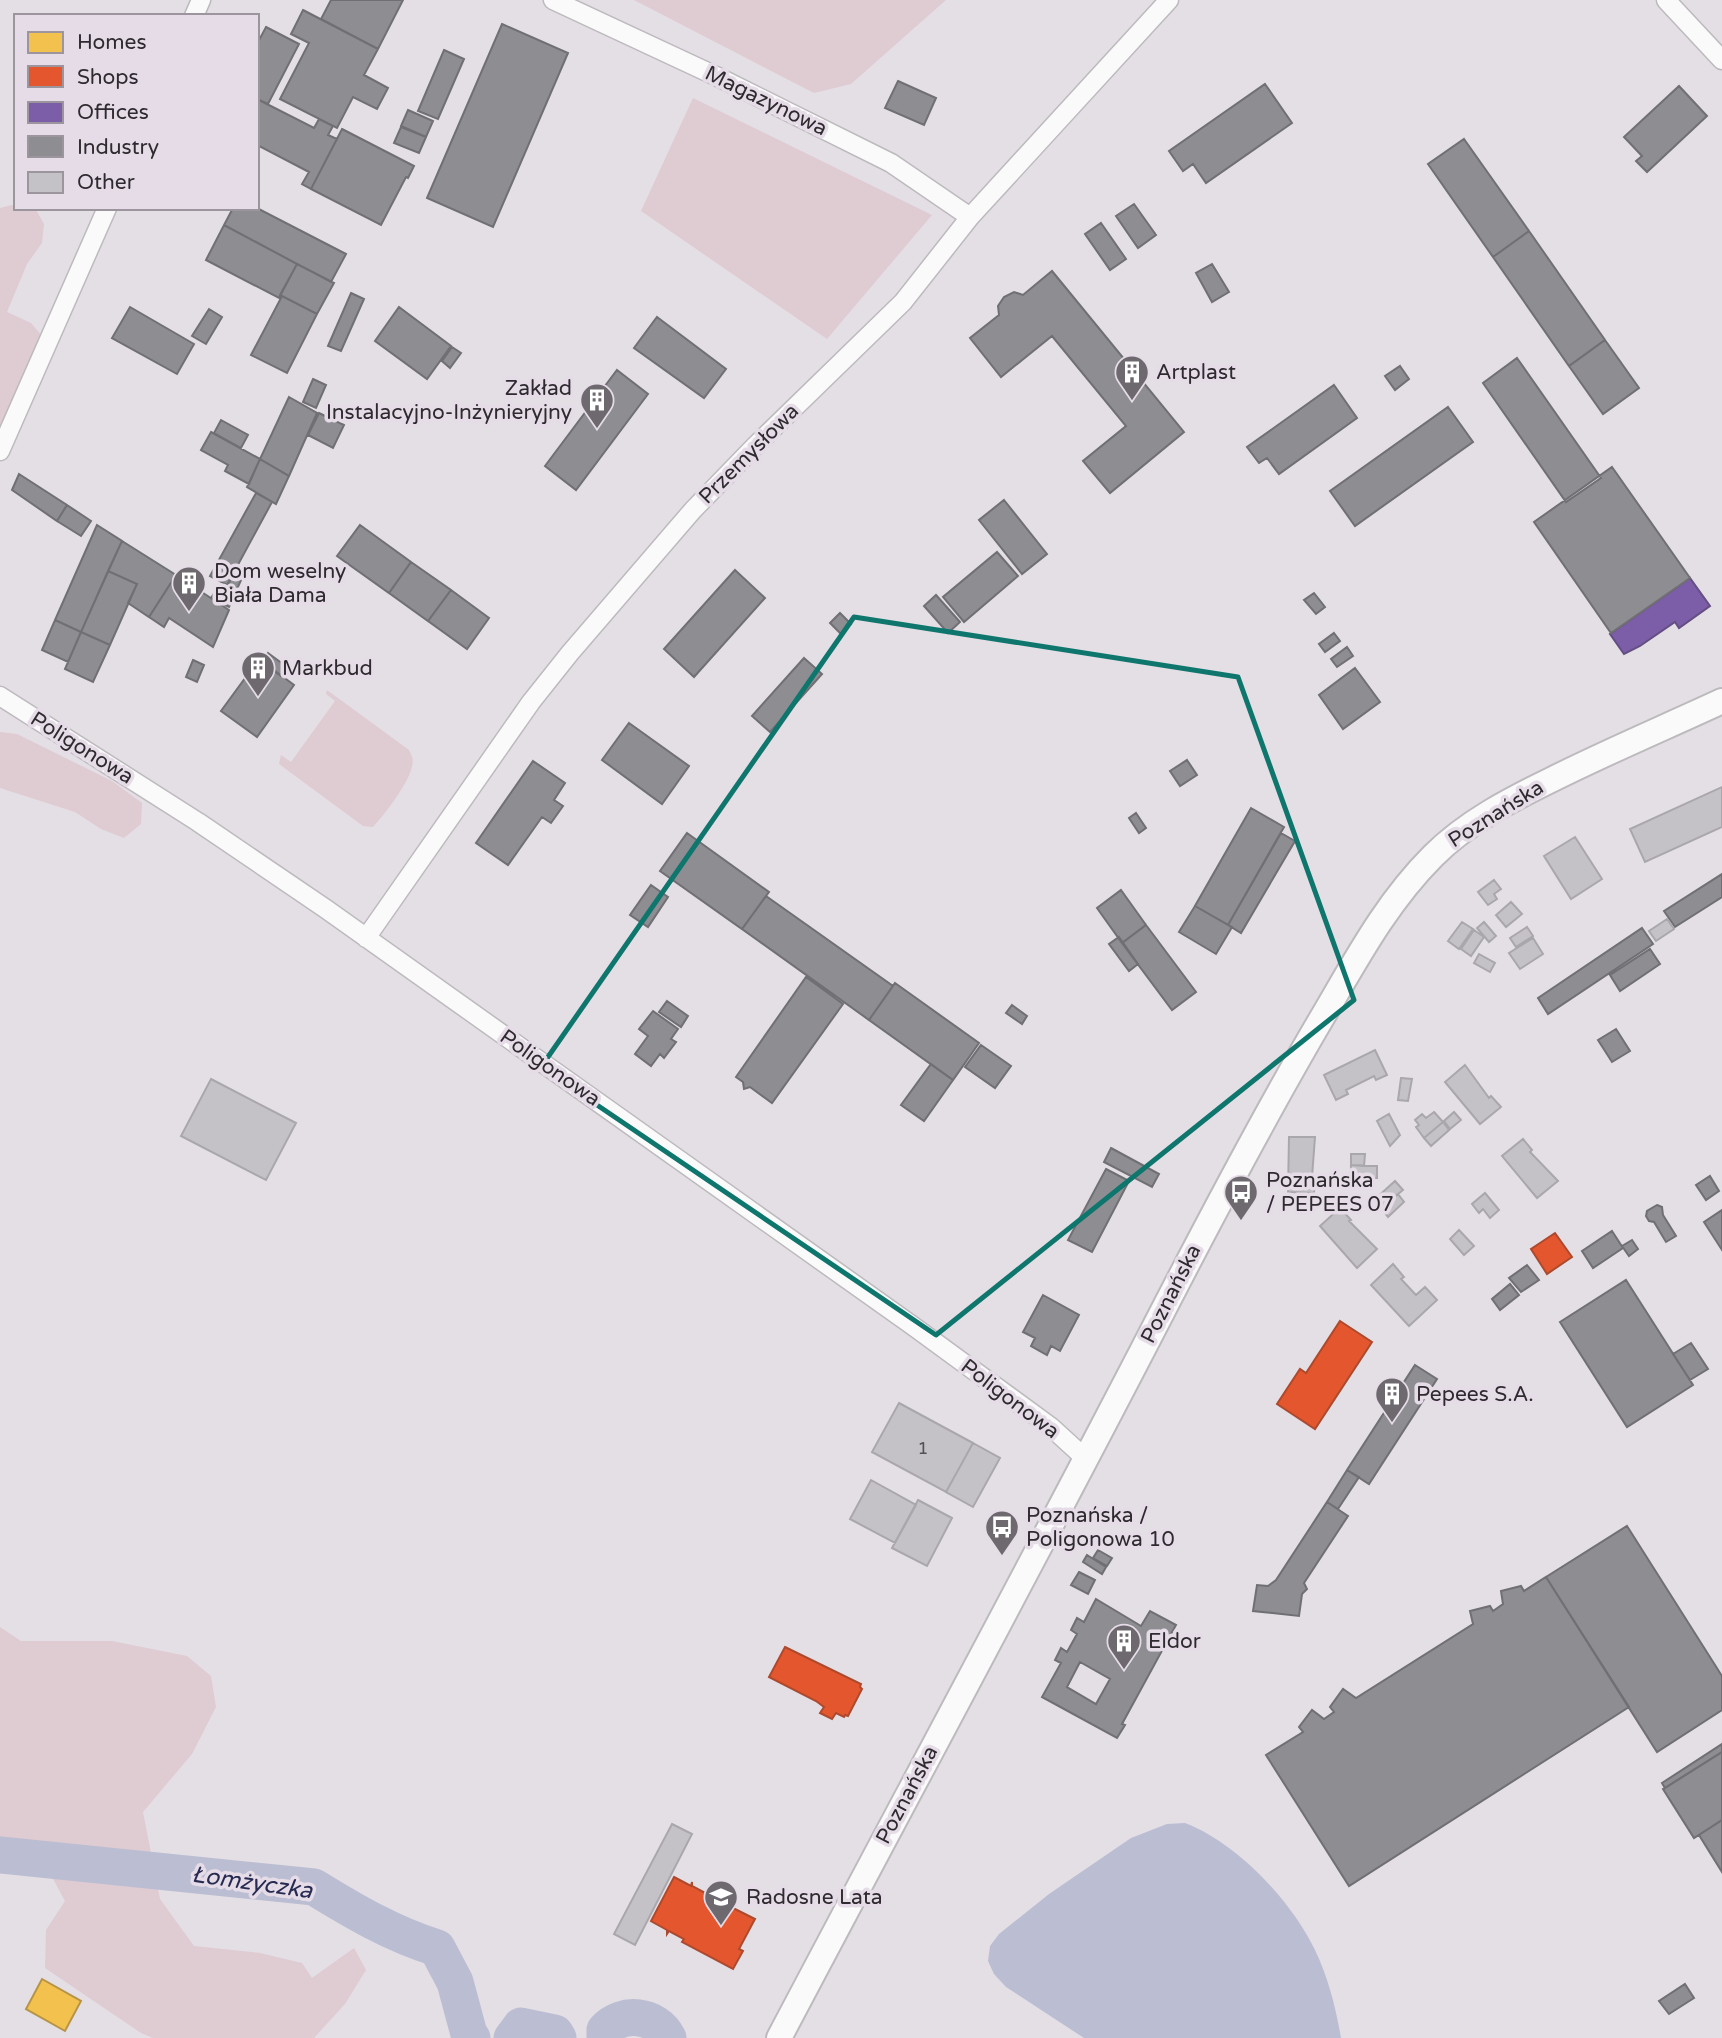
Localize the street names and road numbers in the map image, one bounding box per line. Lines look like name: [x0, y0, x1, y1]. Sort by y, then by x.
street label: Magazynowa: [701, 61, 831, 141]
street label: Przemysłowa: [694, 399, 804, 509]
street label: Poligonowa: [26, 706, 138, 790]
street label: Poznańska: [1444, 775, 1548, 853]
street label: Poligonowa: [495, 1024, 605, 1112]
street label: Poznańska: [1135, 1240, 1207, 1348]
street label: Poligonowa: [956, 1354, 1064, 1444]
street label: Poznańska: [871, 1742, 943, 1848]

